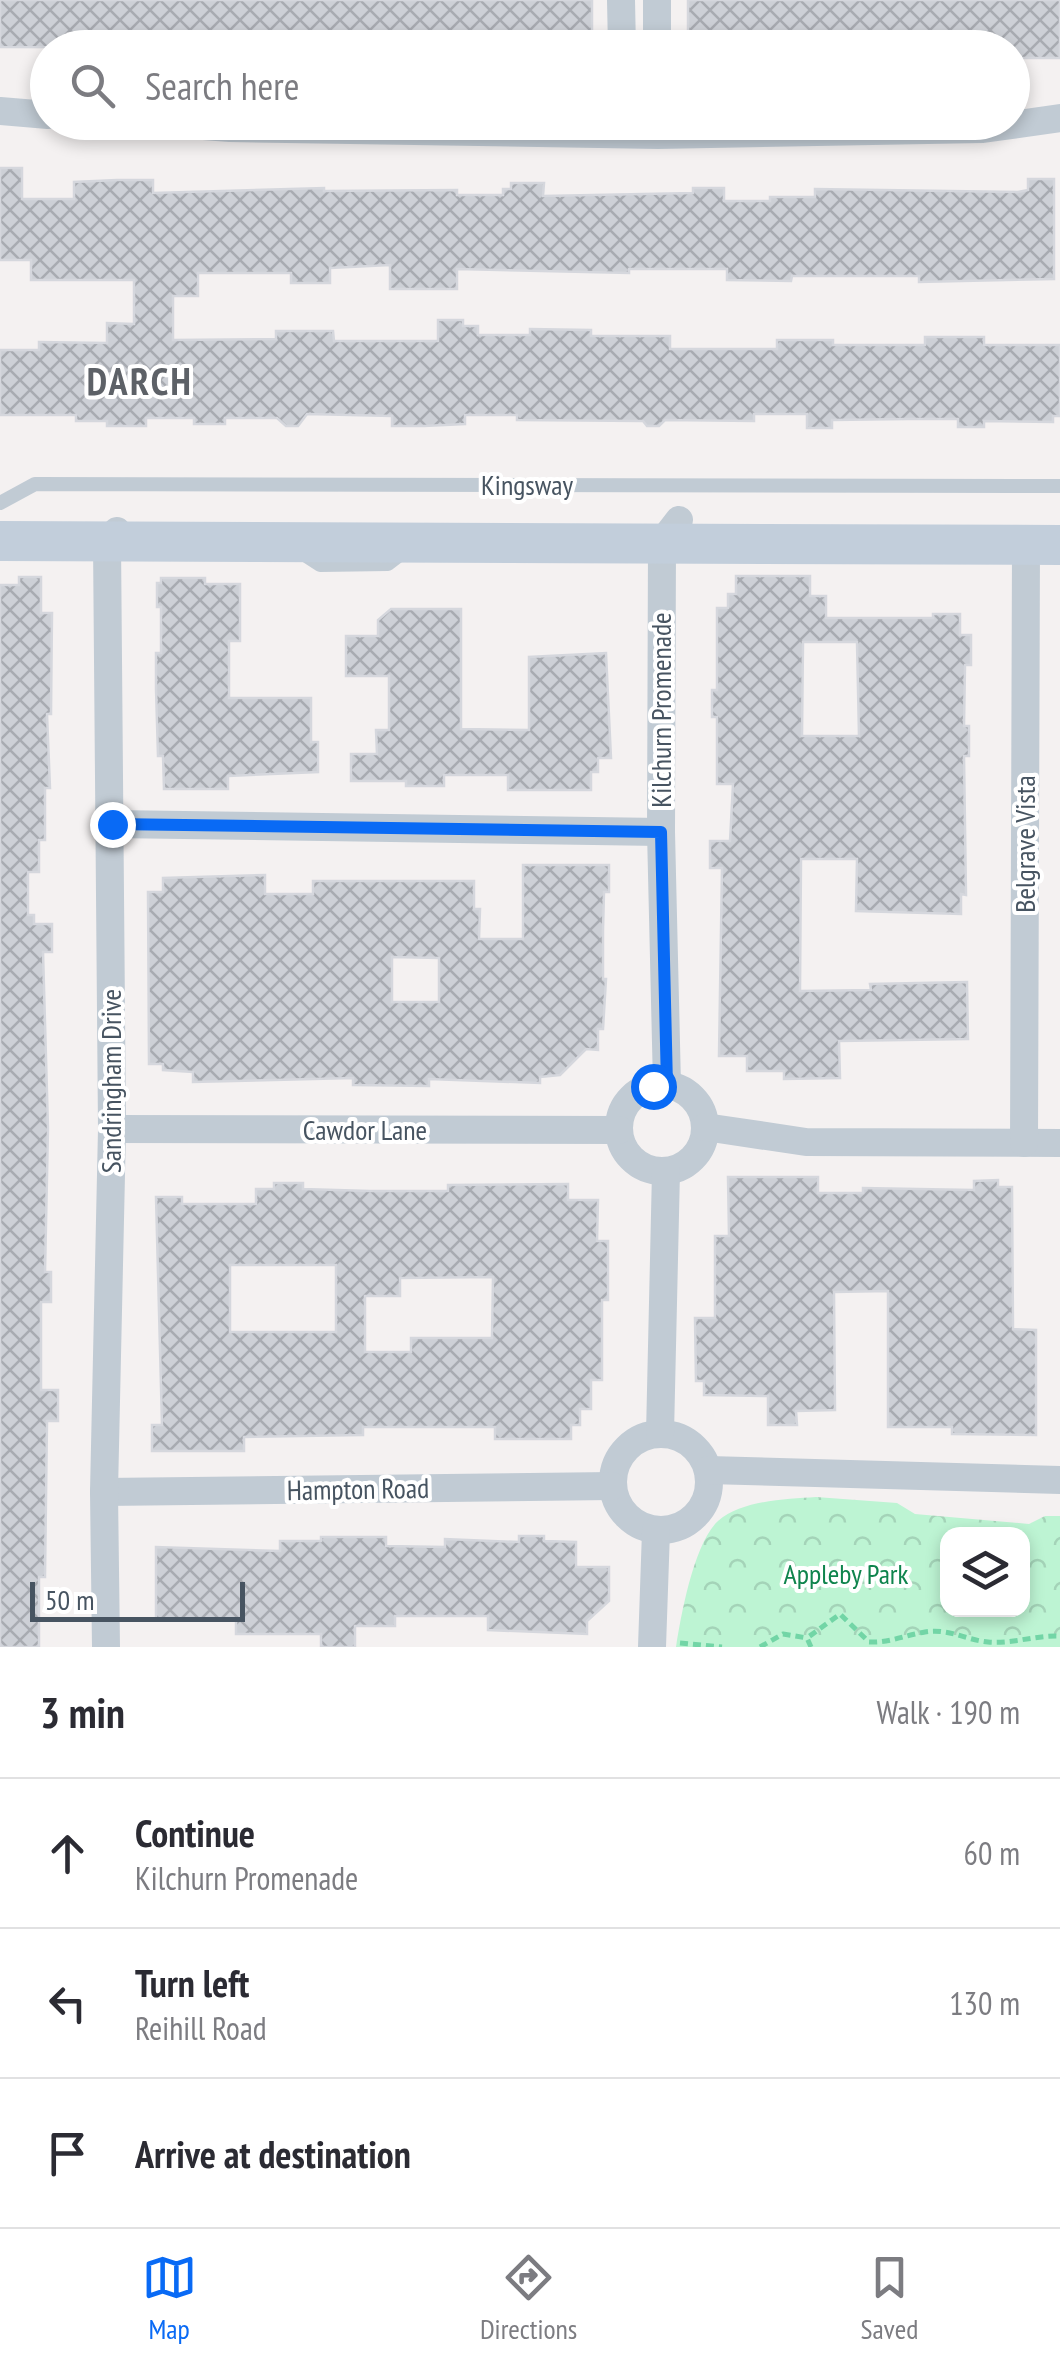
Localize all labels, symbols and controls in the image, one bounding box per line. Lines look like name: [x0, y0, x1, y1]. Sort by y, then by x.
search box: [30, 30, 1030, 140]
icon: search: [65, 58, 120, 113]
text: Search here: [145, 61, 299, 110]
district label: DARCH: [87, 356, 193, 405]
street label: Kingsway: [481, 466, 573, 503]
street label: Kilchurn Promenade: [642, 612, 679, 808]
street label: Belgrave Vista: [1006, 775, 1043, 913]
route end: [90, 802, 136, 848]
street label: Sandringham Drive: [92, 989, 129, 1173]
route start: [631, 1064, 677, 1110]
street label: Cawdor Lane: [303, 1111, 427, 1148]
street label: Hampton Road: [287, 1469, 429, 1508]
map controls: [940, 1527, 1030, 1617]
button: layers: [940, 1527, 1030, 1617]
park label: Appleby Park: [784, 1555, 909, 1592]
scale bar: [30, 1577, 245, 1622]
text: 50 m: [45, 1581, 94, 1618]
text: 3 min: [40, 1685, 125, 1740]
text: Walk · 190 m: [876, 1691, 1020, 1733]
text: Continue: [135, 1808, 255, 1857]
icon: ahead: [40, 1826, 95, 1881]
text: 60 m: [964, 1832, 1020, 1874]
text: Kilchurn Promenade: [135, 1857, 358, 1899]
text: Turn left: [135, 1958, 249, 2007]
icon: left: [40, 1976, 95, 2031]
text: 130 m: [949, 1982, 1020, 2024]
text: Reihill Road: [135, 2007, 267, 2049]
icon: arrive: [40, 2126, 95, 2181]
text: Arrive at destination: [135, 2129, 411, 2178]
tab: Map: [142, 2250, 197, 2347]
tab: Directions: [480, 2250, 577, 2347]
tab: Saved: [861, 2250, 918, 2347]

